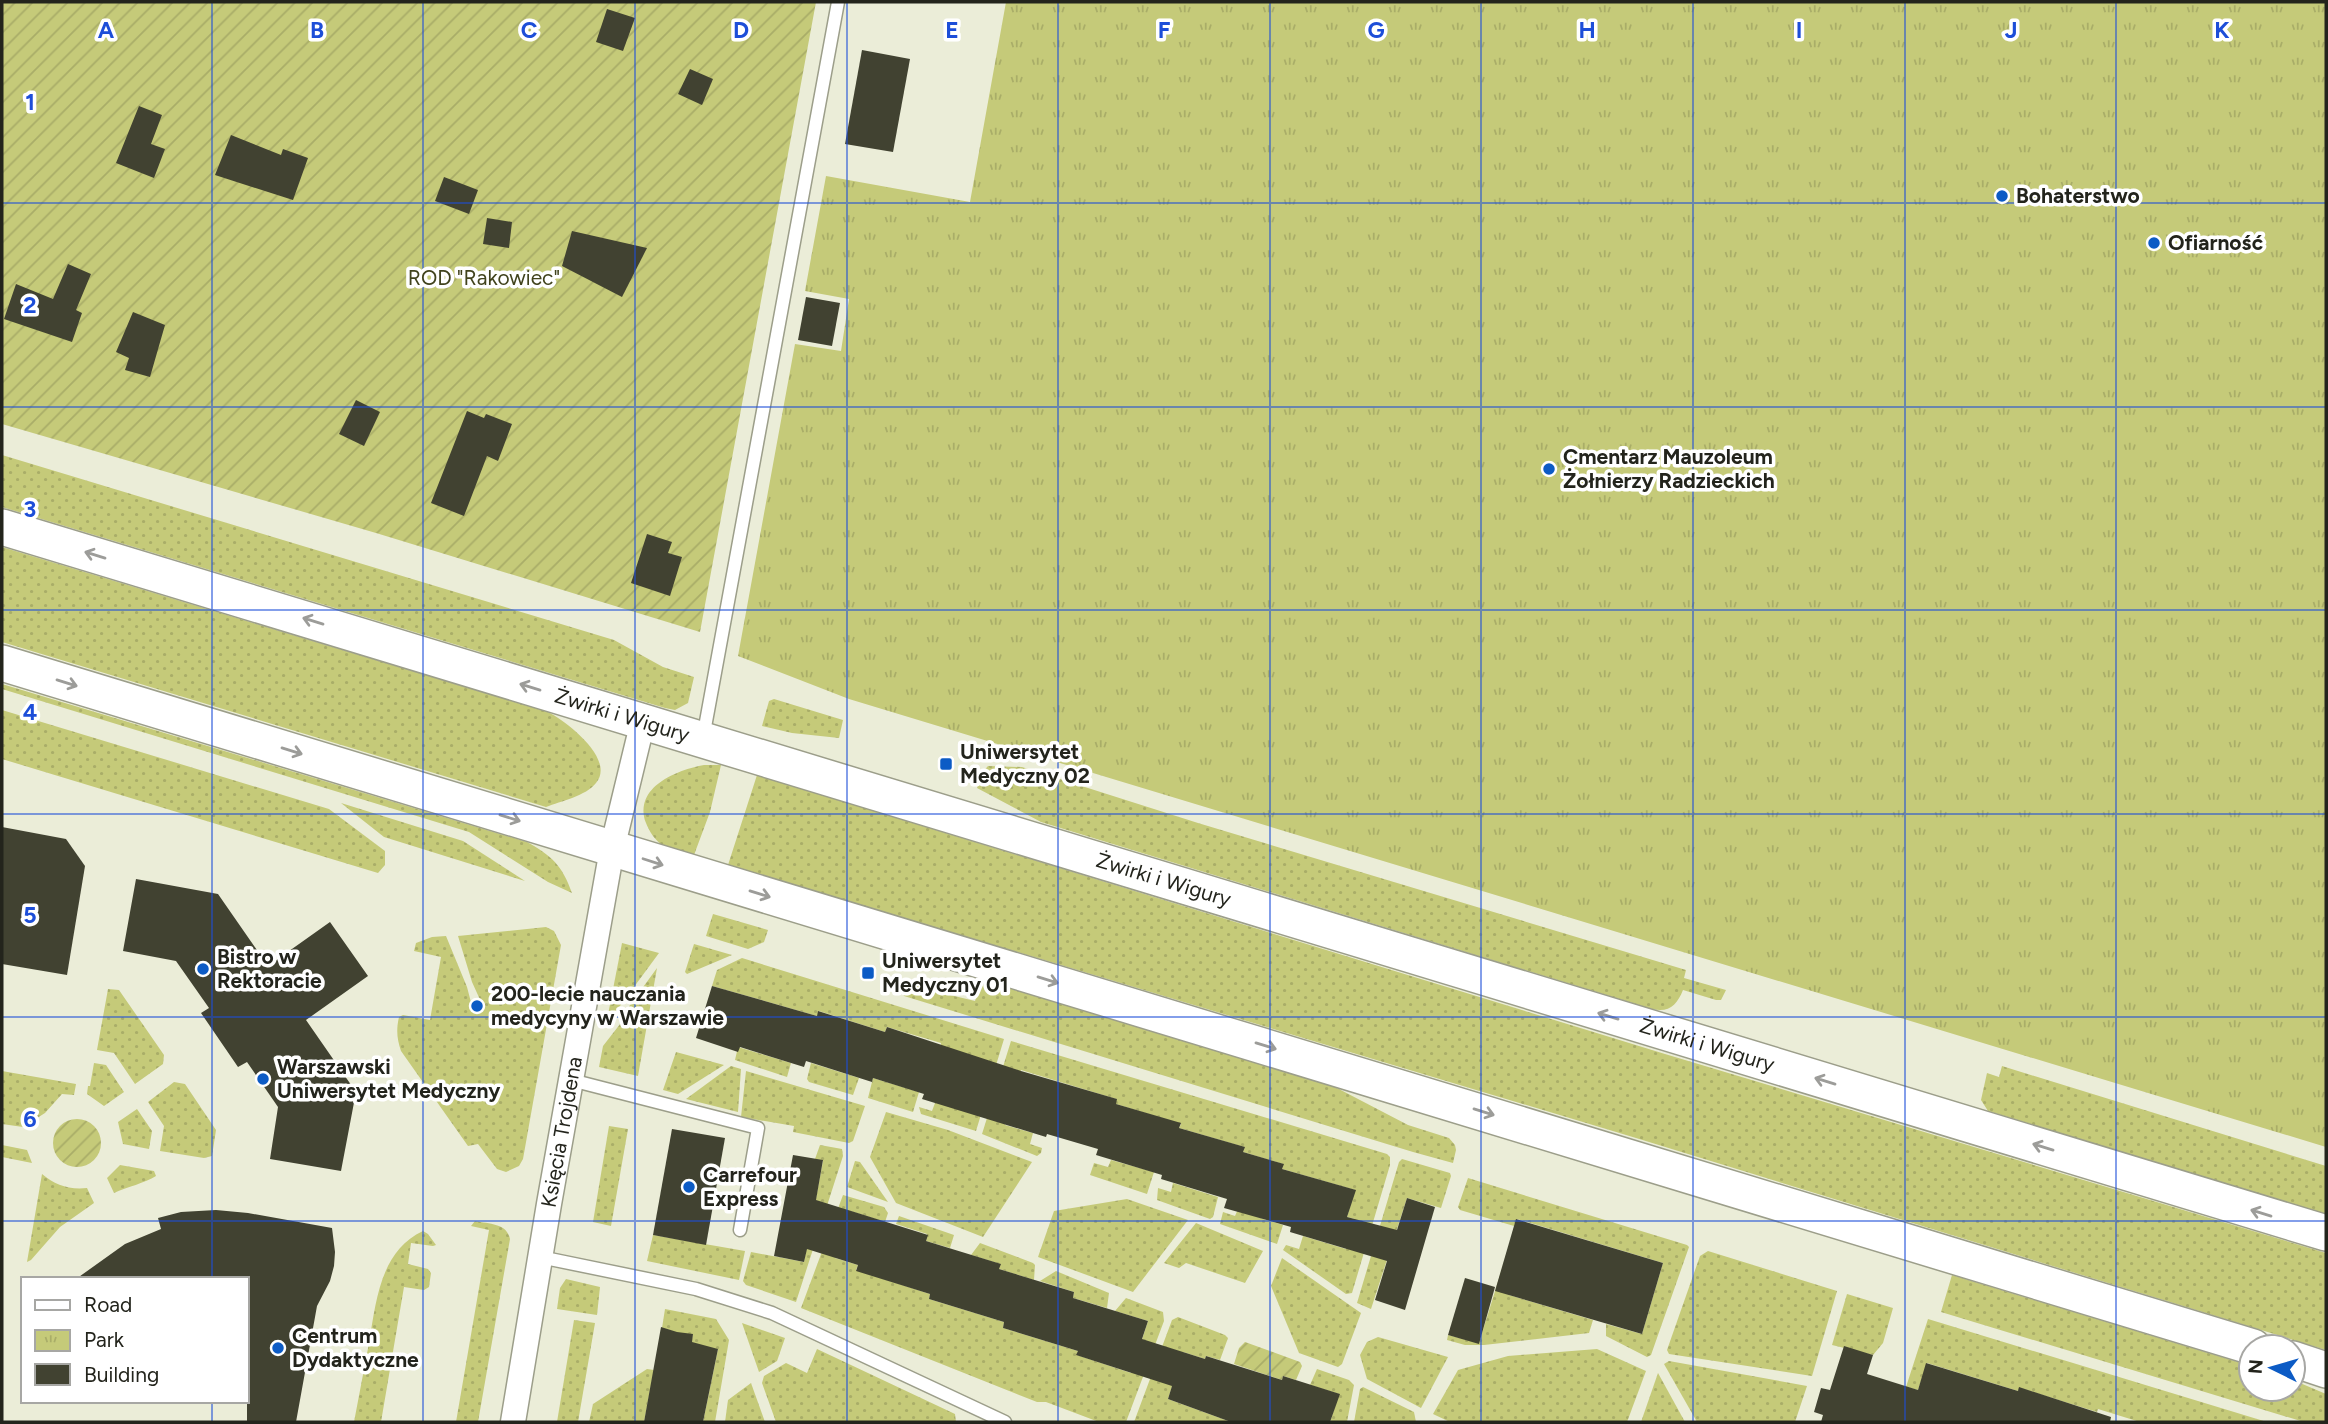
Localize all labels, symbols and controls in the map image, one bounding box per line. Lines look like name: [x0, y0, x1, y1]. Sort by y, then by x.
text: A: [98, 16, 115, 44]
text: B: [310, 16, 324, 44]
text: C: [521, 16, 538, 44]
text: D: [733, 16, 749, 44]
text: E: [945, 16, 959, 44]
text: F: [1158, 16, 1171, 44]
text: G: [1367, 16, 1385, 44]
text: H: [1578, 16, 1596, 44]
text: I: [1796, 16, 1802, 44]
text: J: [2005, 16, 2017, 44]
text: K: [2214, 16, 2230, 44]
text: 1: [25, 88, 35, 116]
place label: Bohaterstwo: [2016, 183, 2140, 208]
marker: Bohaterstwo: [1994, 188, 2010, 204]
place label: Ofiarność: [2168, 230, 2264, 255]
marker: Ofiarność: [2146, 235, 2162, 251]
park label: ROD "Rakowiec": [408, 265, 560, 290]
text: 2: [23, 291, 37, 319]
place label: Cmentarz Mauzoleum Żołnierzy Radzieckich: [1563, 444, 1775, 493]
marker: Cmentarz Mauzoleum Żołnierzy Radzieckich: [1541, 461, 1557, 477]
text: 3: [24, 495, 36, 523]
one-way arrow: [84, 548, 106, 561]
one-way arrow: [302, 614, 324, 627]
one-way arrow: [56, 677, 78, 690]
one-way arrow: [520, 680, 542, 693]
street label: Żwirki i Wigury: [552, 683, 693, 747]
text: 4: [23, 698, 37, 726]
place label: Uniwersytet Medyczny 02: [960, 739, 1090, 788]
one-way arrow: [281, 746, 303, 759]
marker: Uniwersytet Medyczny 02: [938, 756, 954, 772]
one-way arrow: [498, 812, 520, 825]
street label: Żwirki i Wigury: [1093, 847, 1234, 912]
one-way arrow: [642, 856, 664, 869]
one-way arrow: [748, 889, 770, 902]
text: 5: [23, 901, 37, 929]
place label: Bistro w Rektoracie: [217, 944, 322, 993]
place label: Uniwersytet Medyczny 01: [882, 948, 1009, 997]
marker: Bistro w Rektoracie: [195, 961, 211, 977]
marker: Uniwersytet Medyczny 01: [860, 965, 876, 981]
one-way arrow: [1037, 975, 1059, 988]
place label: 200-lecie nauczania medycyny w Warszawie: [491, 981, 724, 1030]
marker: 200-lecie nauczania medycyny w Warszawie: [469, 998, 485, 1014]
one-way arrow: [1597, 1008, 1619, 1021]
street label: Żwirki i Wigury: [1637, 1012, 1778, 1077]
one-way arrow: [1255, 1041, 1277, 1054]
place label: Warszawski Uniwersytet Medyczny: [277, 1054, 501, 1103]
street label: Księcia Trojdena: [536, 1055, 587, 1209]
marker: Warszawski Uniwersytet Medyczny: [255, 1071, 271, 1087]
one-way arrow: [1815, 1074, 1837, 1087]
text: 6: [23, 1105, 37, 1133]
one-way arrow: [1472, 1107, 1494, 1120]
one-way arrow: [2032, 1140, 2054, 1153]
place label: Carrefour Express: [703, 1162, 797, 1211]
marker: Carrefour Express: [681, 1179, 697, 1195]
one-way arrow: [2250, 1206, 2272, 1219]
legend: [21, 1277, 248, 1403]
text: Road: [84, 1292, 132, 1317]
place label: Centrum Dydaktyczne: [292, 1323, 419, 1372]
text: Park: [84, 1327, 125, 1352]
north arrow: [2237, 1333, 2307, 1403]
marker: Centrum Dydaktyczne: [270, 1340, 286, 1356]
text: N: [2243, 1358, 2268, 1375]
text: Building: [84, 1362, 159, 1387]

